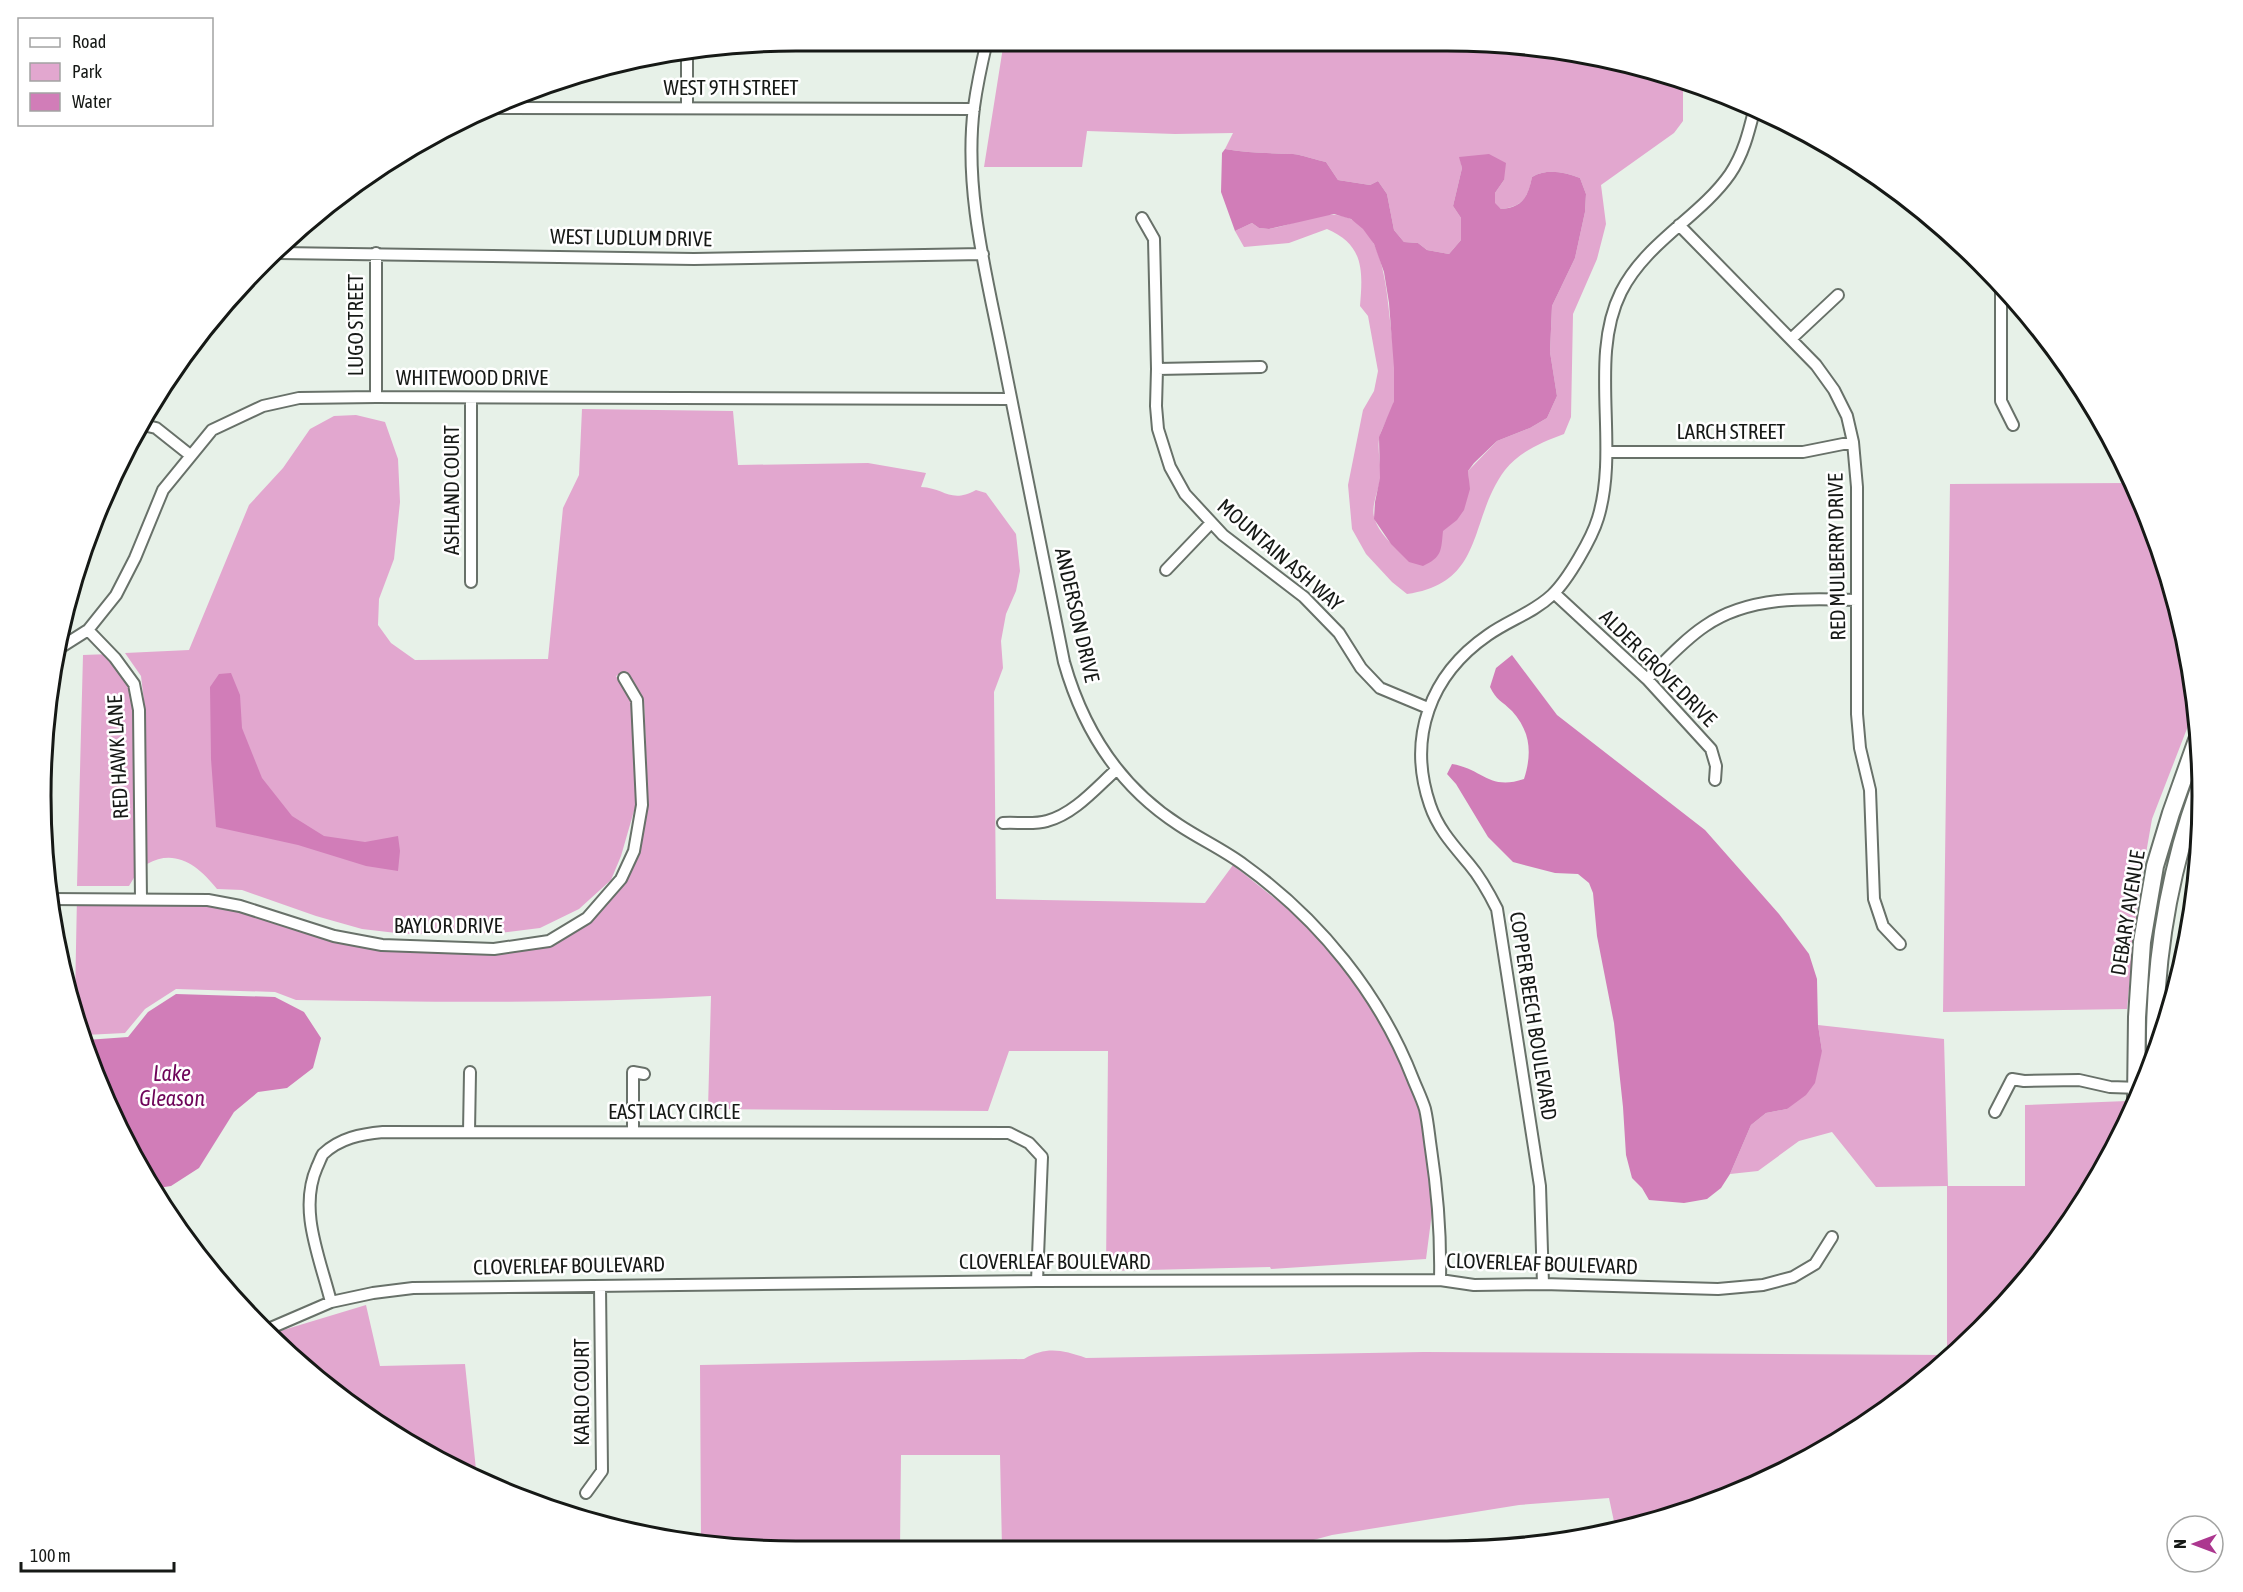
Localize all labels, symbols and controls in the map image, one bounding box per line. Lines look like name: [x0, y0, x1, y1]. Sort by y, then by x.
legend: [18, 18, 213, 126]
text: Road: [72, 31, 106, 52]
text: Park: [72, 61, 102, 82]
street label: WEST 9TH STREET: [664, 75, 798, 99]
text: Water: [72, 91, 112, 112]
street label: WEST LUDLUM DRIVE: [550, 224, 712, 250]
street label: LUGO STREET: [343, 274, 367, 376]
street label: WHITEWOOD DRIVE: [396, 365, 548, 389]
street label: LARCH STREET: [1677, 419, 1785, 443]
street label: ASHLAND COURT: [439, 425, 463, 555]
street label: RED MULBERRY DRIVE: [1823, 473, 1849, 641]
street label: MOUNTAIN ASH WAY: [1213, 493, 1349, 616]
street label: ANDERSON DRIVE: [1051, 545, 1105, 684]
street label: ALDER GROVE DRIVE: [1595, 604, 1722, 731]
street label: RED HAWK LANE: [102, 694, 132, 820]
street label: DEBARY AVENUE: [2105, 849, 2149, 977]
street label: COPPER BEECH BOULEVARD: [1506, 910, 1562, 1122]
street label: BAYLOR DRIVE: [394, 913, 502, 937]
water label: Lake Gleason: [139, 1060, 205, 1111]
street label: EAST LACY CIRCLE: [608, 1099, 740, 1123]
street label: CLOVERLEAF BOULEVARD: [1446, 1248, 1638, 1278]
street label: CLOVERLEAF BOULEVARD: [959, 1249, 1151, 1273]
street label: CLOVERLEAF BOULEVARD: [473, 1251, 665, 1279]
street label: KARLO COURT: [569, 1338, 593, 1446]
north arrow: [2165, 1514, 2225, 1574]
scale bar: [21, 1535, 174, 1573]
text: N: [2171, 1539, 2189, 1549]
text: 100 m: [30, 1545, 71, 1566]

